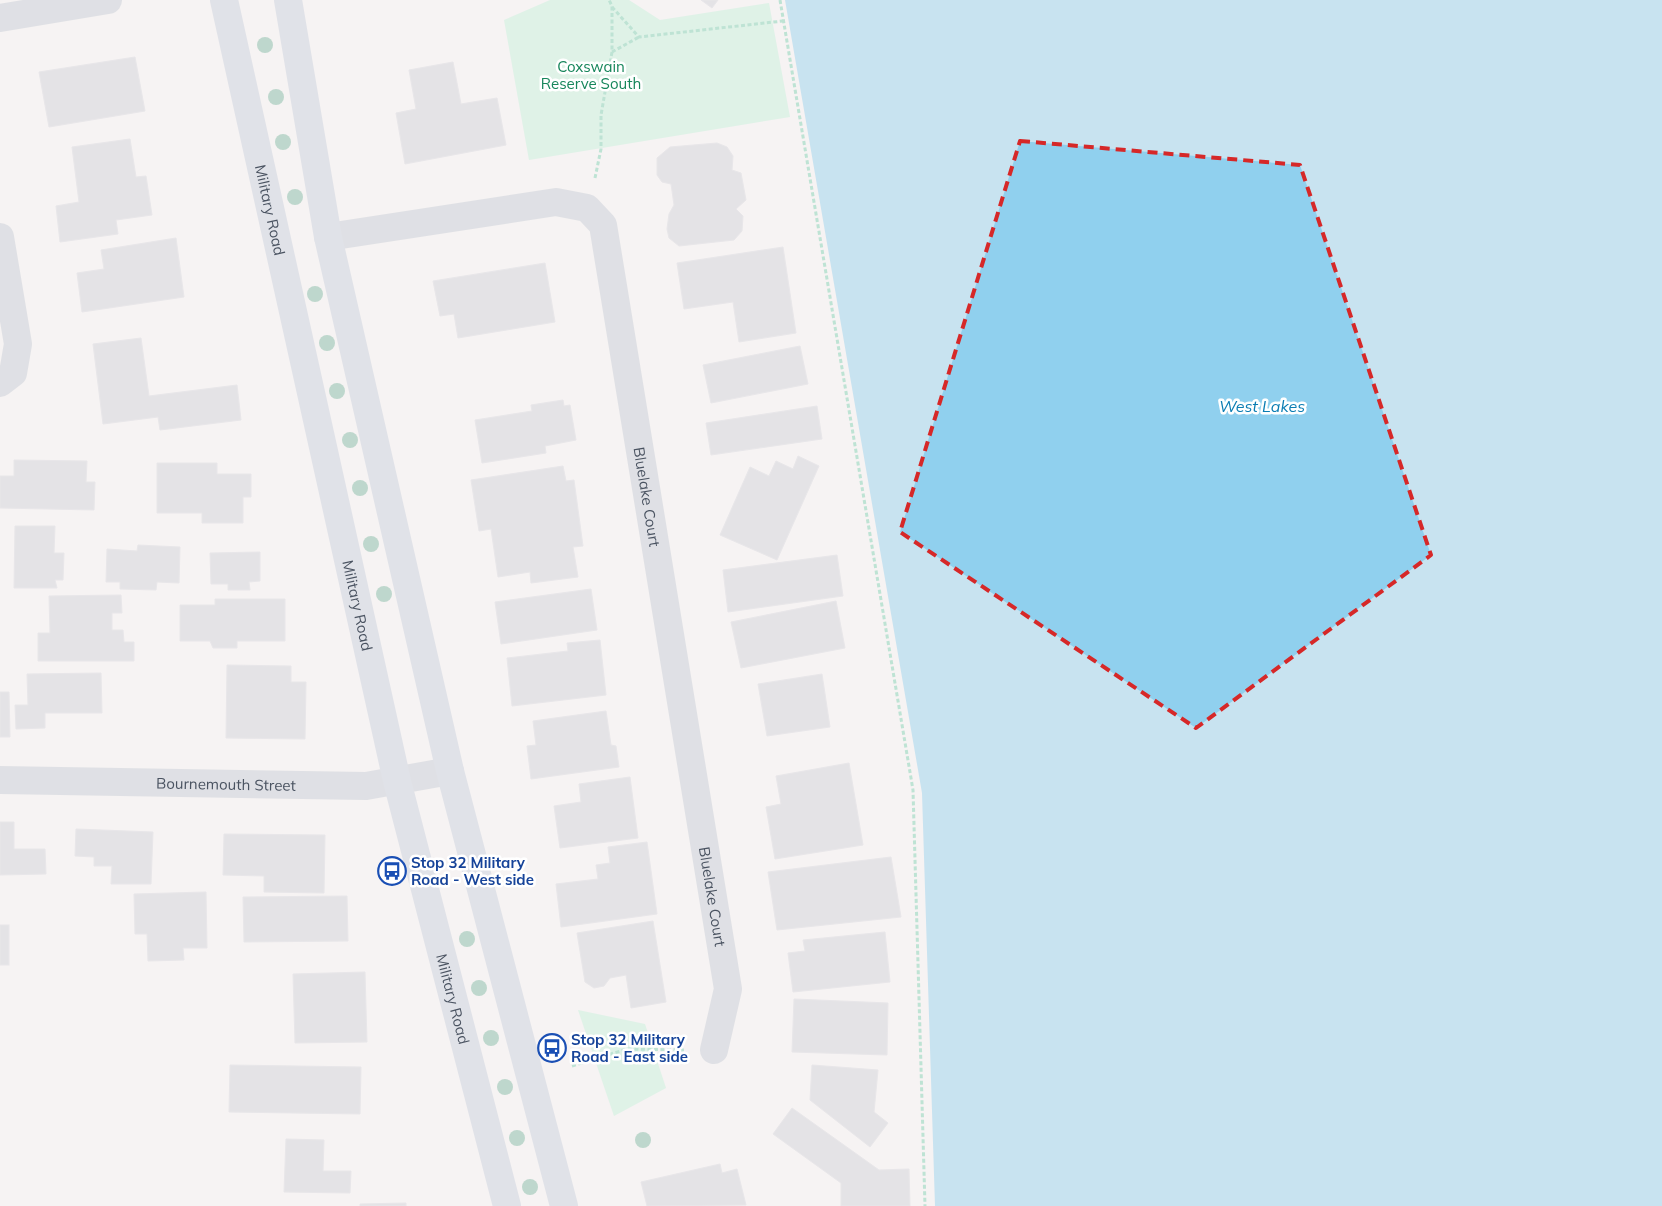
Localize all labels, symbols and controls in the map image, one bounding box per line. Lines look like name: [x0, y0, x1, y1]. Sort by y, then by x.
park label: Coxswain Reserve South: [541, 57, 641, 93]
street label: Military Road: [251, 163, 290, 257]
water label: West Lakes: [1219, 396, 1305, 416]
street label: Bluelake Court: [630, 445, 665, 548]
street label: Military Road: [339, 558, 377, 653]
street label: Bournemouth Street: [156, 773, 296, 794]
street label: Bluelake Court: [695, 845, 730, 948]
place label: Stop 32 Military Road - West side: [411, 853, 534, 889]
bus stop icon: Stop 32 Military Road - West side: [377, 856, 407, 886]
street label: Military Road: [433, 952, 474, 1046]
place label: Stop 32 Military Road - East side: [571, 1030, 688, 1066]
bus stop icon: Stop 32 Military Road - East side: [537, 1033, 567, 1063]

